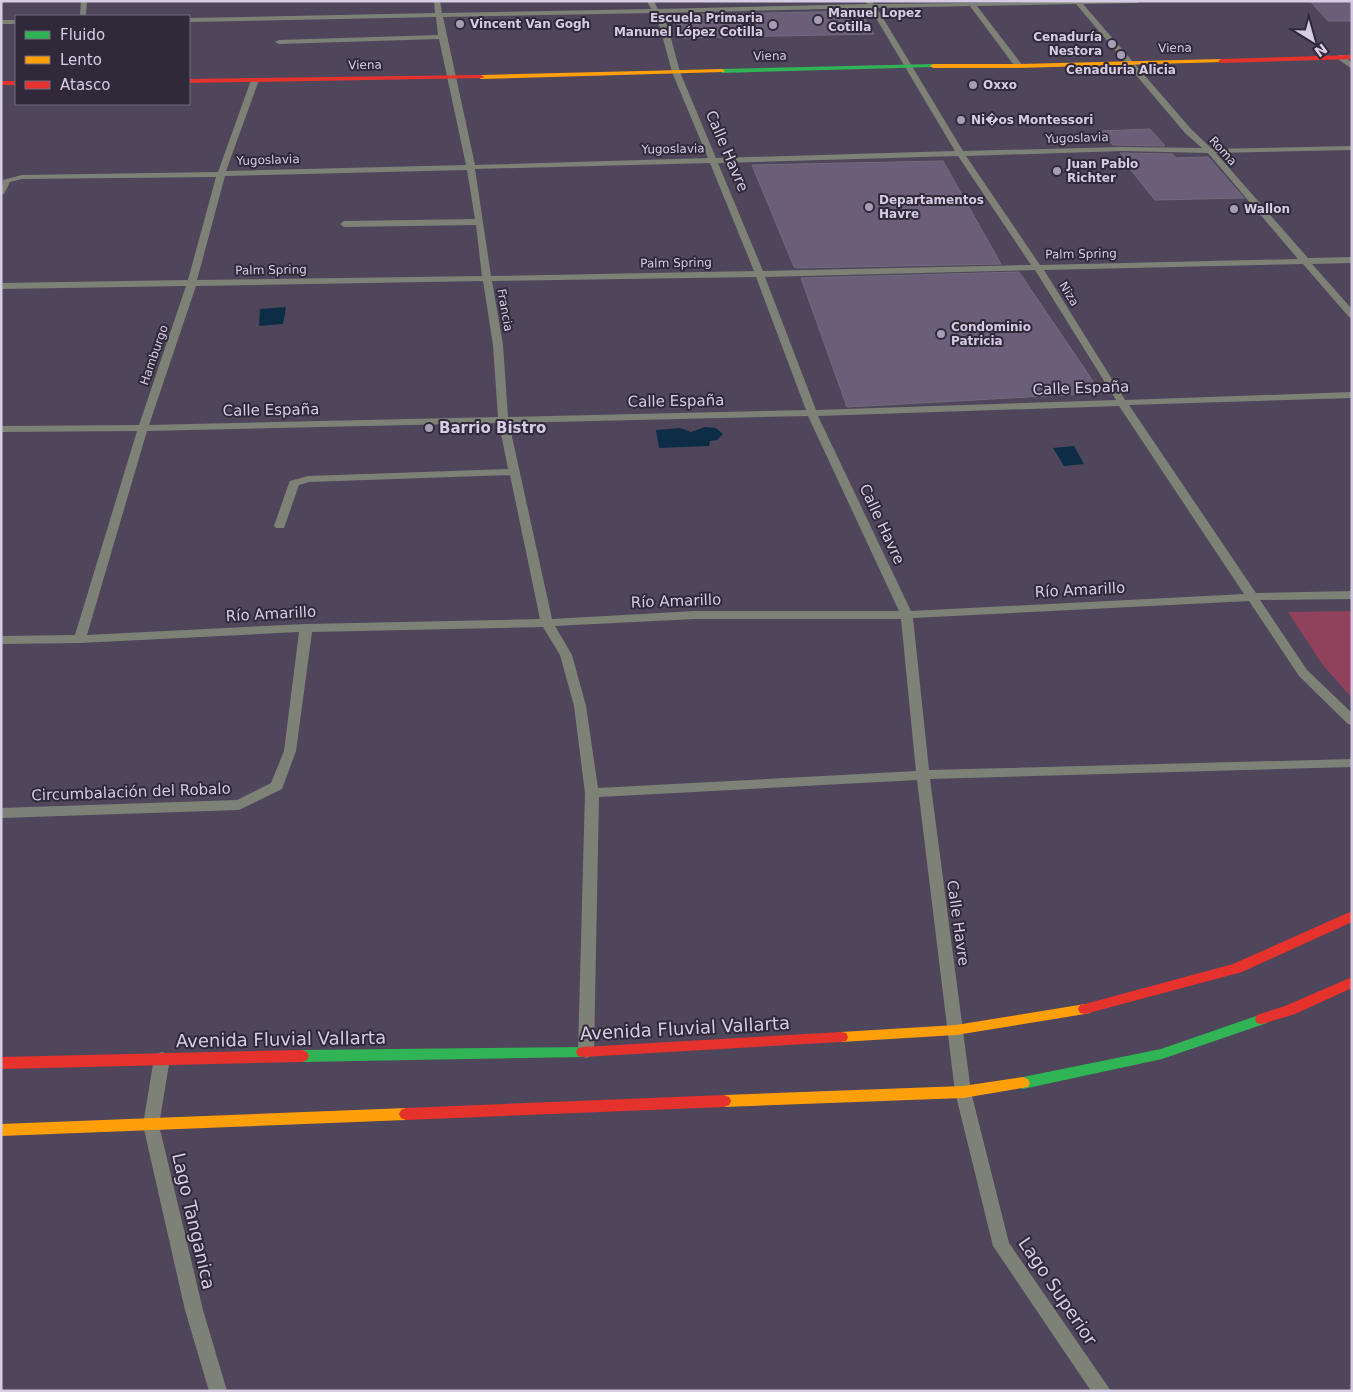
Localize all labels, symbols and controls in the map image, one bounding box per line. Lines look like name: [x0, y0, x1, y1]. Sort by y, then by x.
place label: Manuel Lopez Cotilla: [828, 6, 921, 34]
place label: Escuela Primaria Manunel López Cotilla: [614, 11, 763, 39]
marker: Manuel Lopez Cotilla: [812, 14, 824, 26]
legend: [15, 15, 190, 105]
north arrow: [1288, 15, 1338, 65]
place label: Vincent Van Gogh: [470, 17, 590, 31]
marker: Vincent Van Gogh: [454, 18, 466, 30]
marker: Escuela Primaria Manunel López Cotilla: [767, 19, 779, 31]
text: Fluido: [60, 26, 105, 44]
place label: Cenaduría Nestora: [1033, 30, 1102, 58]
marker: Cenaduría Nestora: [1106, 38, 1118, 50]
text: N: [1311, 40, 1330, 60]
street label: Viena: [1158, 41, 1192, 55]
street label: Viena: [753, 49, 787, 63]
marker: Cenaduria Alicia: [1115, 49, 1127, 61]
text: Lento: [60, 51, 102, 69]
street label: Viena: [348, 58, 382, 72]
place label: Cenaduria Alicia: [1066, 63, 1176, 77]
text: Atasco: [60, 76, 110, 94]
place label: Oxxo: [983, 78, 1017, 92]
marker: Oxxo: [967, 79, 979, 91]
street label: Calle Havre: [702, 108, 752, 194]
place label: Ni�os Montessori: [971, 112, 1093, 127]
marker: Ni�os Montessori: [955, 114, 967, 126]
street label: Yugoslavia: [1044, 130, 1109, 146]
street label: Roma: [1206, 134, 1240, 168]
street label: Yugoslavia: [640, 141, 705, 157]
street label: Yugoslavia: [235, 152, 300, 168]
place label: Juan Pablo Richter: [1066, 157, 1138, 185]
marker: Juan Pablo Richter: [1051, 165, 1063, 177]
place label: Departamentos Havre: [879, 193, 984, 221]
marker: Departamentos Havre: [863, 201, 875, 213]
place label: Wallon: [1244, 202, 1290, 216]
marker: Wallon: [1228, 203, 1240, 215]
street label: Palm Spring: [1045, 246, 1117, 262]
street label: Palm Spring: [640, 255, 712, 271]
street label: Palm Spring: [235, 262, 307, 278]
street label: Niza: [1056, 279, 1082, 309]
street label: Francia: [494, 288, 516, 332]
place label: Condominio Patricia: [951, 320, 1031, 348]
street label: Hamburgo: [137, 323, 171, 387]
marker: Condominio Patricia: [935, 328, 947, 340]
street label: Calle España: [1032, 377, 1130, 399]
street label: Calle España: [627, 391, 725, 411]
street label: Calle España: [222, 400, 320, 420]
place label: Barrio Bistro: [439, 419, 546, 437]
marker: Barrio Bistro: [423, 422, 435, 434]
street label: Calle Havre: [856, 481, 908, 567]
street label: Río Amarillo: [1034, 579, 1126, 601]
street label: Río Amarillo: [630, 590, 722, 612]
street label: Río Amarillo: [225, 603, 317, 625]
street label: Circumbalación del Robalo: [31, 780, 231, 804]
street label: Calle Havre: [943, 879, 973, 967]
street label: Avenida Fluvial Vallarta: [579, 1012, 791, 1044]
street label: Avenida Fluvial Vallarta: [176, 1027, 386, 1051]
street label: Lago Tanganica: [168, 1151, 220, 1291]
street label: Lago Superior: [1014, 1233, 1102, 1349]

